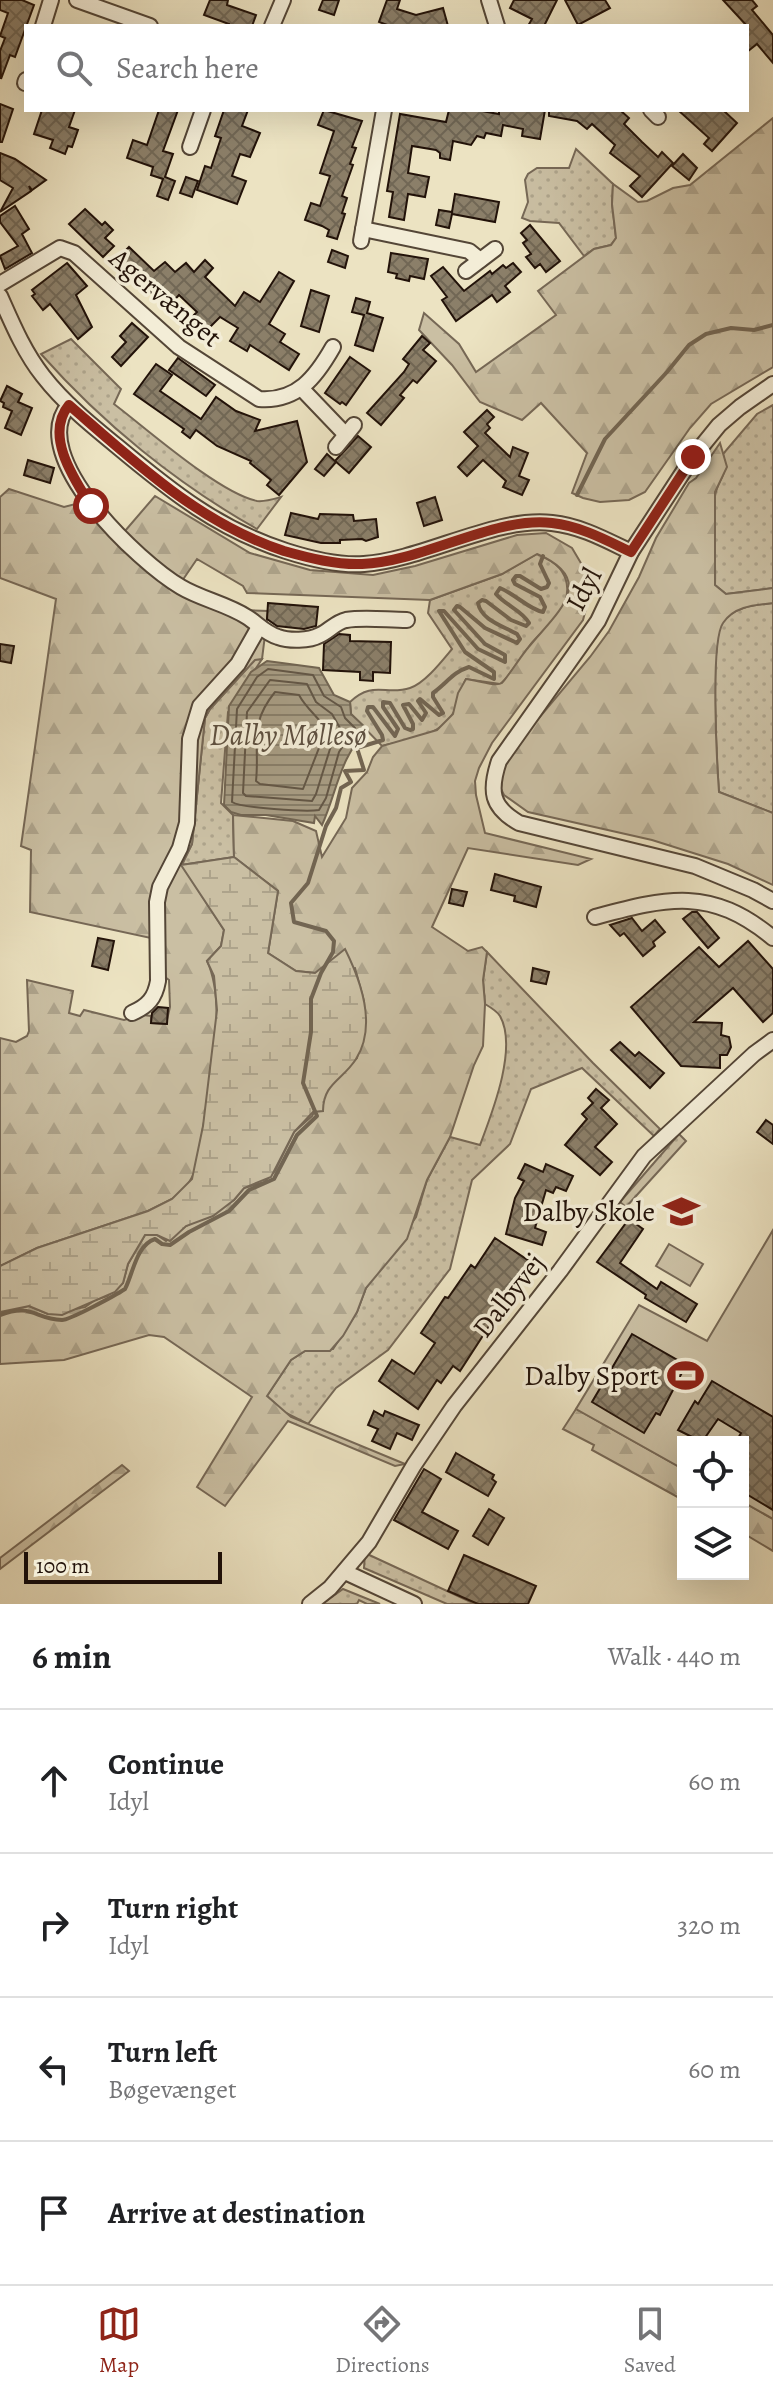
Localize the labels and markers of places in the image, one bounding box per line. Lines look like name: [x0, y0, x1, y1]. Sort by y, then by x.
school or university icon: Dalby Skole: [662, 1192, 700, 1230]
place label: Dalby Skole: [522, 1193, 655, 1231]
sports icon: Dalby Sport: [666, 1356, 704, 1394]
place label: Dalby Sport: [524, 1357, 659, 1395]

